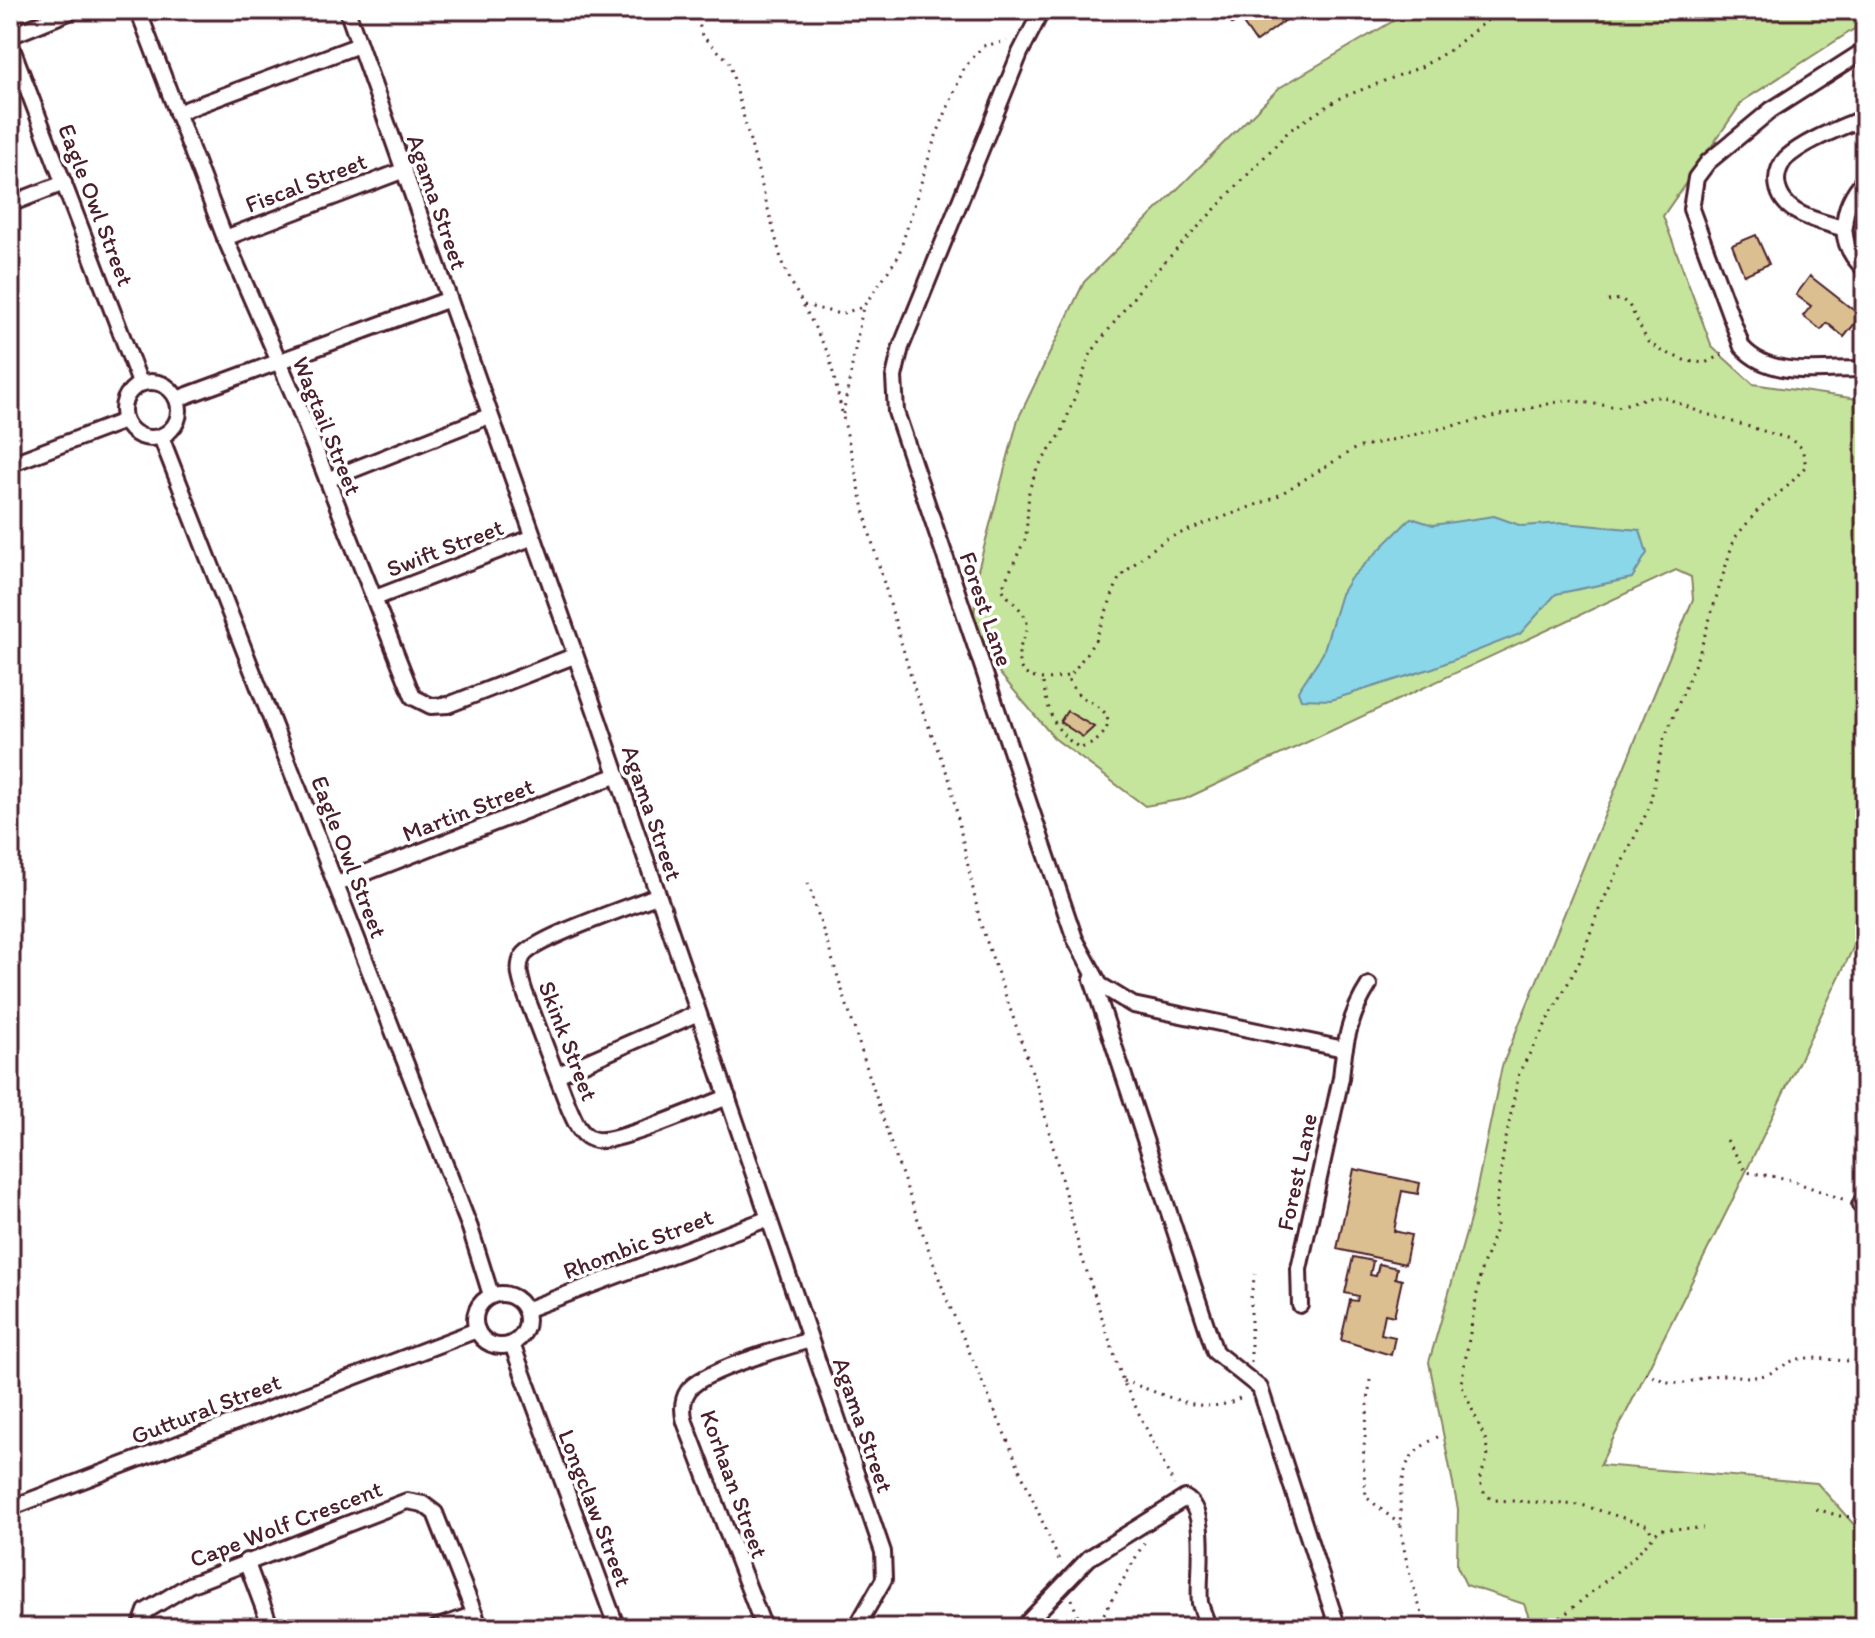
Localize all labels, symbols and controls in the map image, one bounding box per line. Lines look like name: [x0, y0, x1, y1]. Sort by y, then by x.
street label: Eagle Owl Street: [52, 120, 141, 290]
street label: Agama Street: [401, 131, 474, 273]
street label: Fiscal Street: [241, 146, 371, 219]
street label: Wagtail Street: [286, 352, 368, 499]
street label: Swift Street: [382, 512, 507, 583]
street label: Forest Lane: [953, 548, 1020, 670]
street label: Agama Street: [616, 742, 689, 884]
street label: Martin Street: [398, 771, 538, 848]
street label: Eagle Owl Street: [305, 772, 394, 942]
street label: Skink Street: [532, 977, 605, 1105]
street label: Forest Lane: [1270, 1110, 1323, 1233]
street label: Rhombic Street: [559, 1202, 717, 1285]
street label: Agama Street: [827, 1354, 900, 1496]
street label: Guttural Street: [127, 1367, 285, 1450]
street label: Korhaan Street: [694, 1406, 775, 1562]
street label: Longclaw Street: [552, 1425, 639, 1590]
street label: Cape Wolf Crescent: [186, 1473, 386, 1574]

